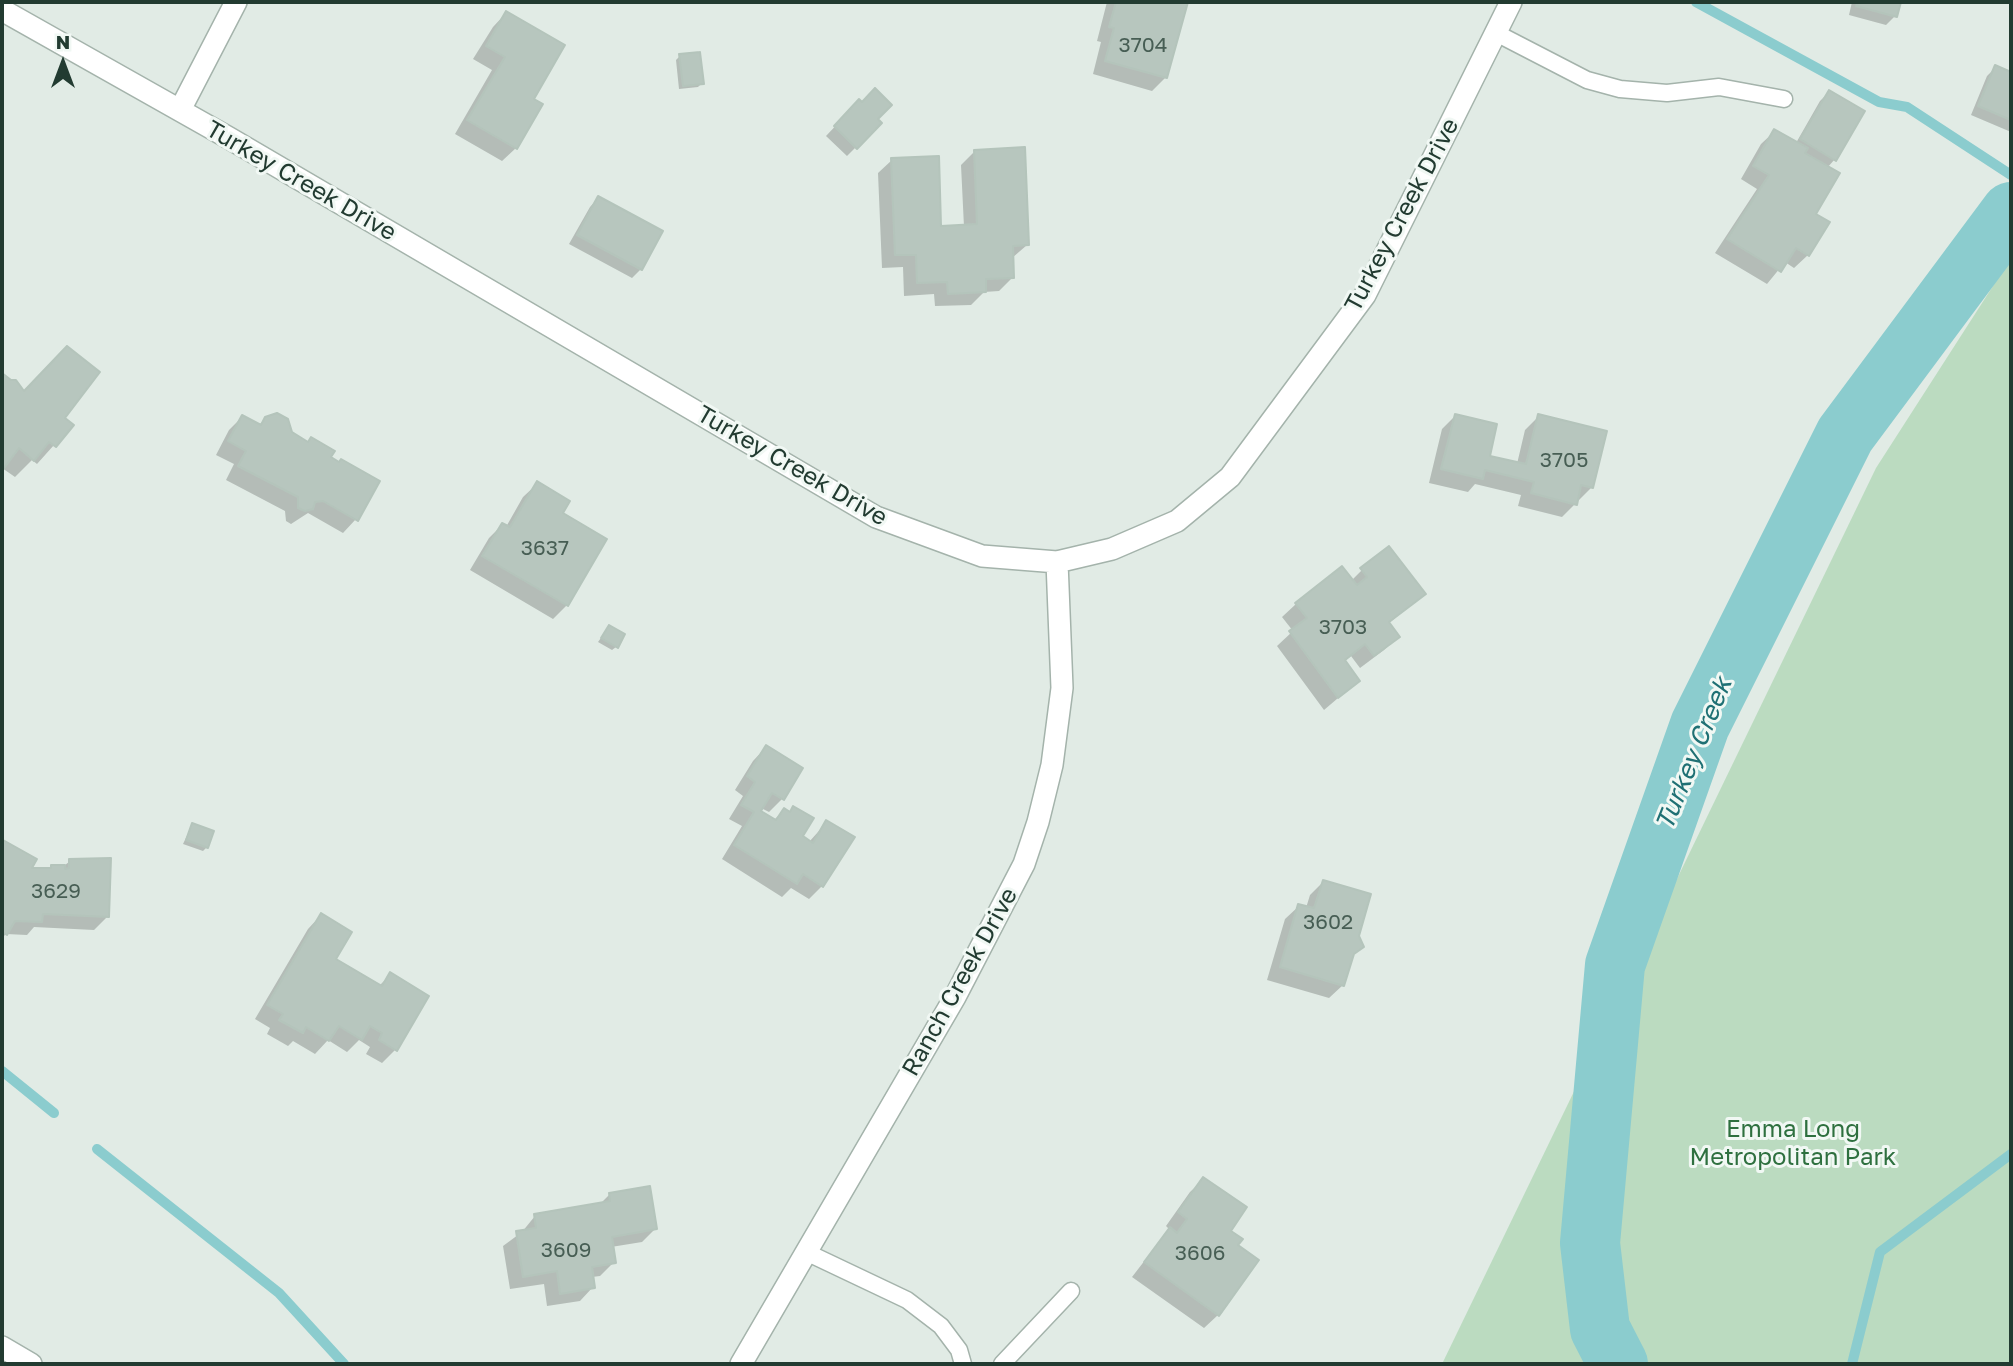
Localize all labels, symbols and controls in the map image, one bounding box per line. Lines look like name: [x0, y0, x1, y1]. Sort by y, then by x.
north arrow: [28, 28, 98, 98]
text: N: [56, 30, 70, 53]
house number: 3704: [1118, 32, 1168, 58]
street label: Turkey Creek Drive: [1339, 113, 1465, 317]
street label: Turkey Creek Drive: [201, 115, 401, 247]
street label: Turkey Creek Drive: [692, 400, 892, 532]
house number: 3705: [1540, 447, 1588, 473]
house number: 3637: [521, 535, 569, 561]
house number: 3703: [1319, 614, 1367, 640]
water label: Turkey Creek: [1649, 673, 1739, 835]
house number: 3629: [31, 878, 81, 904]
street label: Ranch Creek Drive: [896, 883, 1024, 1081]
house number: 3602: [1303, 909, 1353, 935]
park label: Emma Long Metropolitan Park: [1690, 1115, 1896, 1171]
house number: 3609: [541, 1237, 591, 1263]
house number: 3606: [1175, 1240, 1225, 1266]

